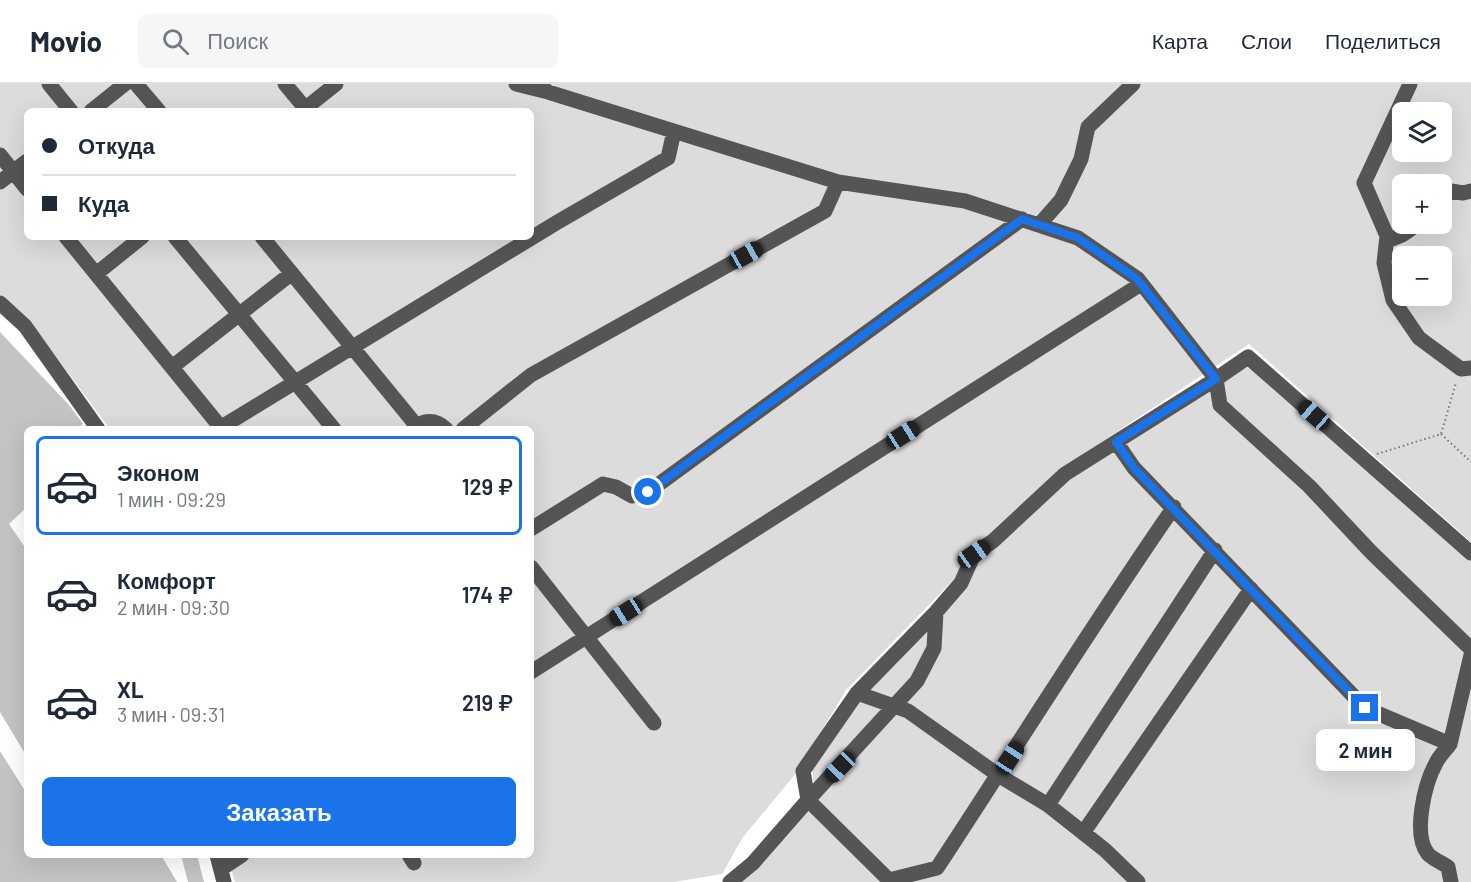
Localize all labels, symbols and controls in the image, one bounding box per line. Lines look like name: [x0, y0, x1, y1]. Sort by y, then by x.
search box: [138, 14, 558, 68]
text: Movio: [30, 24, 102, 58]
icon: search: [159, 25, 192, 58]
text: Поиск: [207, 27, 268, 53]
text: Карта: [1152, 28, 1208, 53]
text: Слои: [1241, 28, 1292, 53]
text: Поделиться: [1325, 28, 1441, 53]
map controls: [1392, 102, 1452, 306]
button: layers: [1392, 102, 1452, 162]
text: Откуда: [78, 132, 155, 158]
button: +: [1392, 174, 1452, 234]
text: Куда: [78, 190, 129, 216]
car: [726, 238, 766, 272]
button: −: [1392, 246, 1452, 306]
car: [1295, 396, 1333, 434]
car: [883, 418, 923, 452]
icon: car: [45, 459, 99, 513]
text: Эконом: [117, 459, 200, 485]
text: 129 ₽: [462, 473, 513, 499]
route start: [634, 478, 661, 505]
text: 1 мин · 09:29: [117, 487, 226, 511]
car: [954, 536, 994, 572]
icon: car: [45, 567, 99, 621]
text: Комфорт: [117, 567, 216, 593]
text: 174 ₽: [462, 581, 513, 607]
text: 2 мин · 09:30: [117, 595, 230, 619]
car: [606, 595, 646, 629]
icon: car: [45, 675, 99, 729]
text: XL: [117, 676, 143, 702]
text: 219 ₽: [462, 689, 513, 715]
route end: [1351, 694, 1378, 721]
text: 3 мин · 09:31: [117, 702, 225, 726]
callout: 2 мин: [1316, 729, 1414, 771]
car: [993, 738, 1027, 778]
text: 2 мин: [1338, 738, 1393, 762]
car: [821, 748, 859, 786]
button: Заказать: [42, 777, 516, 846]

